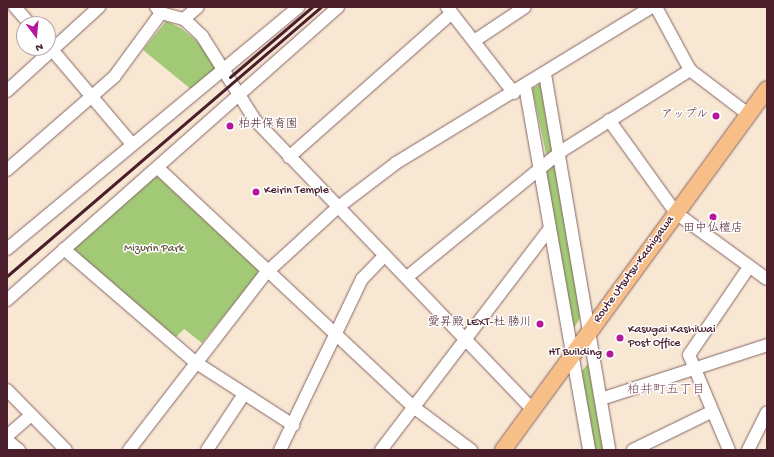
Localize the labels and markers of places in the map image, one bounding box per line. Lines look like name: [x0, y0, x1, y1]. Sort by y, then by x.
place label: アップル: [660, 109, 708, 123]
marker: アップル: [711, 111, 721, 121]
place label: 柏井保育園: [238, 119, 298, 133]
marker: 柏井保育園: [225, 121, 235, 131]
place label: Keirin Temple: [264, 185, 329, 199]
marker: Keirin Temple: [251, 187, 261, 197]
marker: 田中仏檀店: [708, 212, 718, 222]
place label: 田中仏檀店: [683, 223, 743, 237]
place label: 愛昇殿 LEXT-杜 勝川: [428, 317, 532, 331]
marker: 愛昇殿 LEXT-杜 勝川: [535, 319, 545, 329]
place label: Kasugai Kashiwai Post Office: [628, 324, 716, 352]
marker: Kasugai Kashiwai Post Office: [615, 333, 625, 343]
place label: HT Building: [549, 347, 602, 361]
marker: HT Building: [605, 349, 615, 359]

